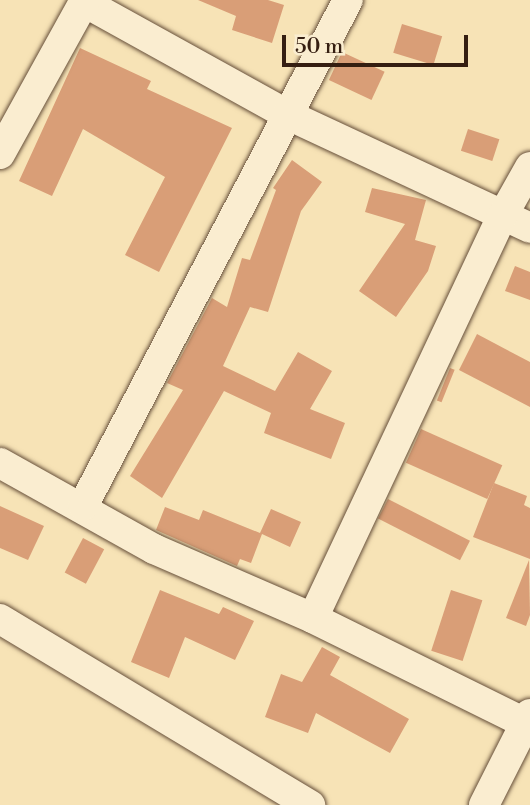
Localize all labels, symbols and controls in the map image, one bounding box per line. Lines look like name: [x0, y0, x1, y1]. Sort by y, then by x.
scale bar: [285, 21, 470, 65]
text: 50 m: [295, 34, 343, 60]

